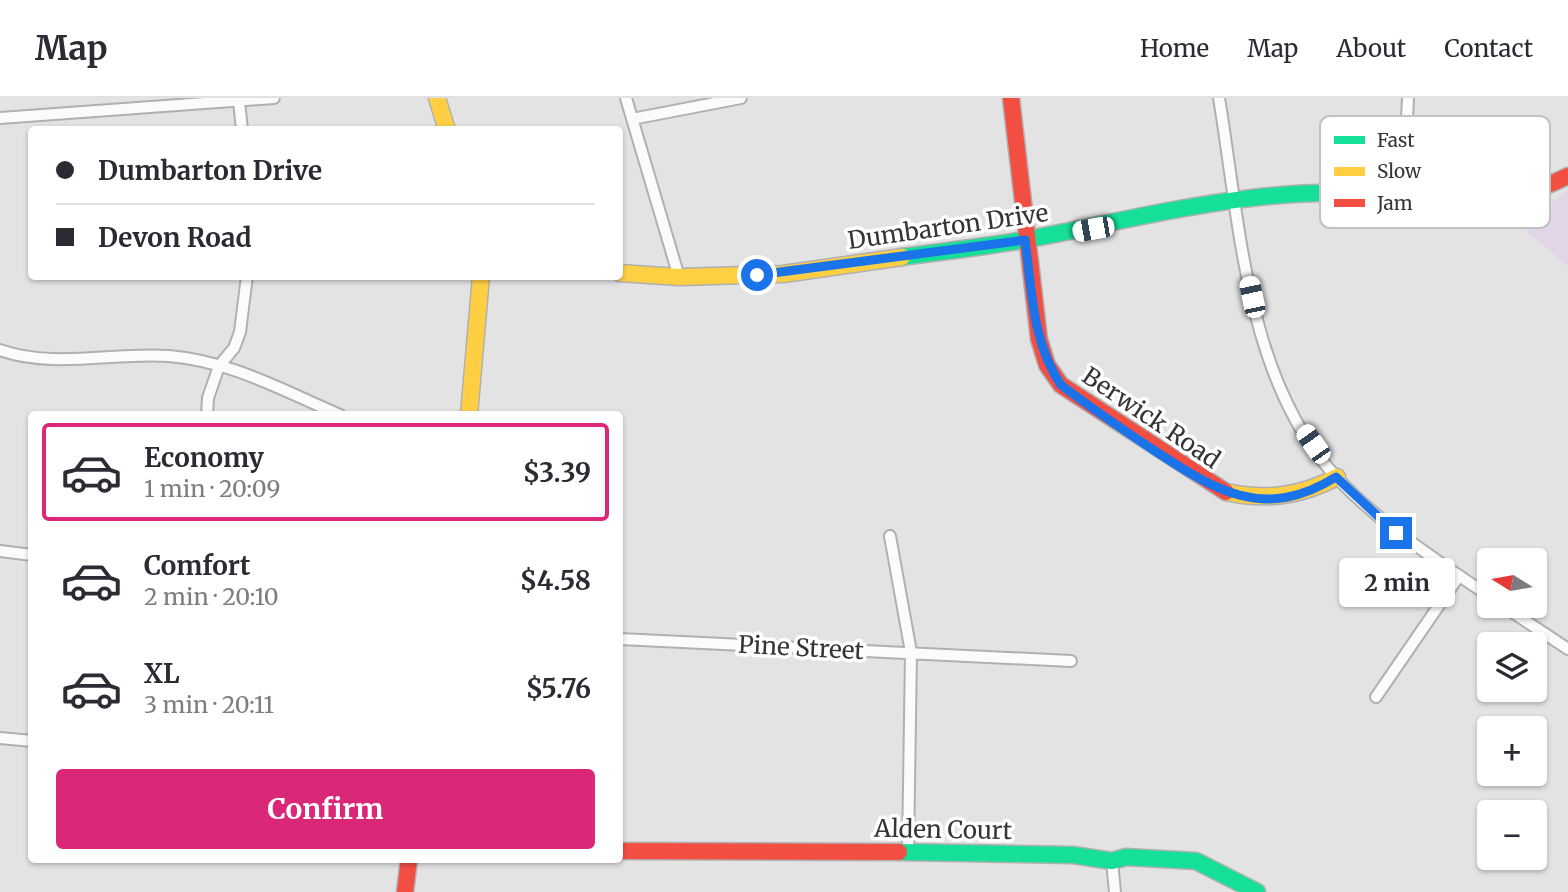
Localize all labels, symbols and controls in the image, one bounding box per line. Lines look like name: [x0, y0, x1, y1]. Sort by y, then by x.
text: Map: [35, 28, 108, 69]
text: Home: [1140, 33, 1209, 64]
text: Map: [1247, 33, 1298, 64]
text: About: [1336, 33, 1406, 64]
text: Contact: [1444, 33, 1533, 64]
legend: [1320, 116, 1550, 228]
text: Fast: [1377, 128, 1415, 152]
text: Dumbarton Drive: [98, 154, 322, 187]
text: Slow: [1377, 159, 1422, 183]
text: Jam: [1376, 191, 1413, 215]
street label: Dumbarton Drive: [846, 197, 1050, 256]
car: [1071, 215, 1116, 243]
text: Devon Road: [98, 221, 252, 254]
route start: [741, 259, 773, 291]
car: [1238, 274, 1267, 320]
street label: Berwick Road: [1076, 360, 1226, 475]
car: [1293, 421, 1334, 467]
icon: car: [60, 441, 123, 504]
text: Economy: [144, 441, 264, 474]
text: $3.39: [523, 456, 591, 489]
text: 1 min · 20:09: [144, 474, 280, 503]
route end: [1380, 517, 1412, 549]
north arrow: [1477, 548, 1547, 618]
map controls: [1477, 548, 1547, 870]
icon: car: [60, 549, 123, 612]
text: Comfort: [144, 549, 250, 582]
callout: 2 min: [1338, 558, 1454, 606]
text: $4.58: [520, 564, 591, 597]
text: 2 min: [1364, 568, 1430, 597]
text: 2 min · 20:10: [144, 582, 279, 611]
street label: Pine Street: [737, 629, 865, 666]
button: layers: [1477, 632, 1547, 702]
icon: car: [60, 657, 123, 720]
text: XL: [144, 657, 180, 690]
text: $5.76: [526, 672, 591, 705]
text: 3 min · 20:11: [144, 690, 274, 719]
button: +: [1477, 716, 1547, 786]
button: Confirm: [56, 769, 595, 849]
button: −: [1477, 800, 1547, 870]
street label: Alden Court: [873, 813, 1013, 846]

